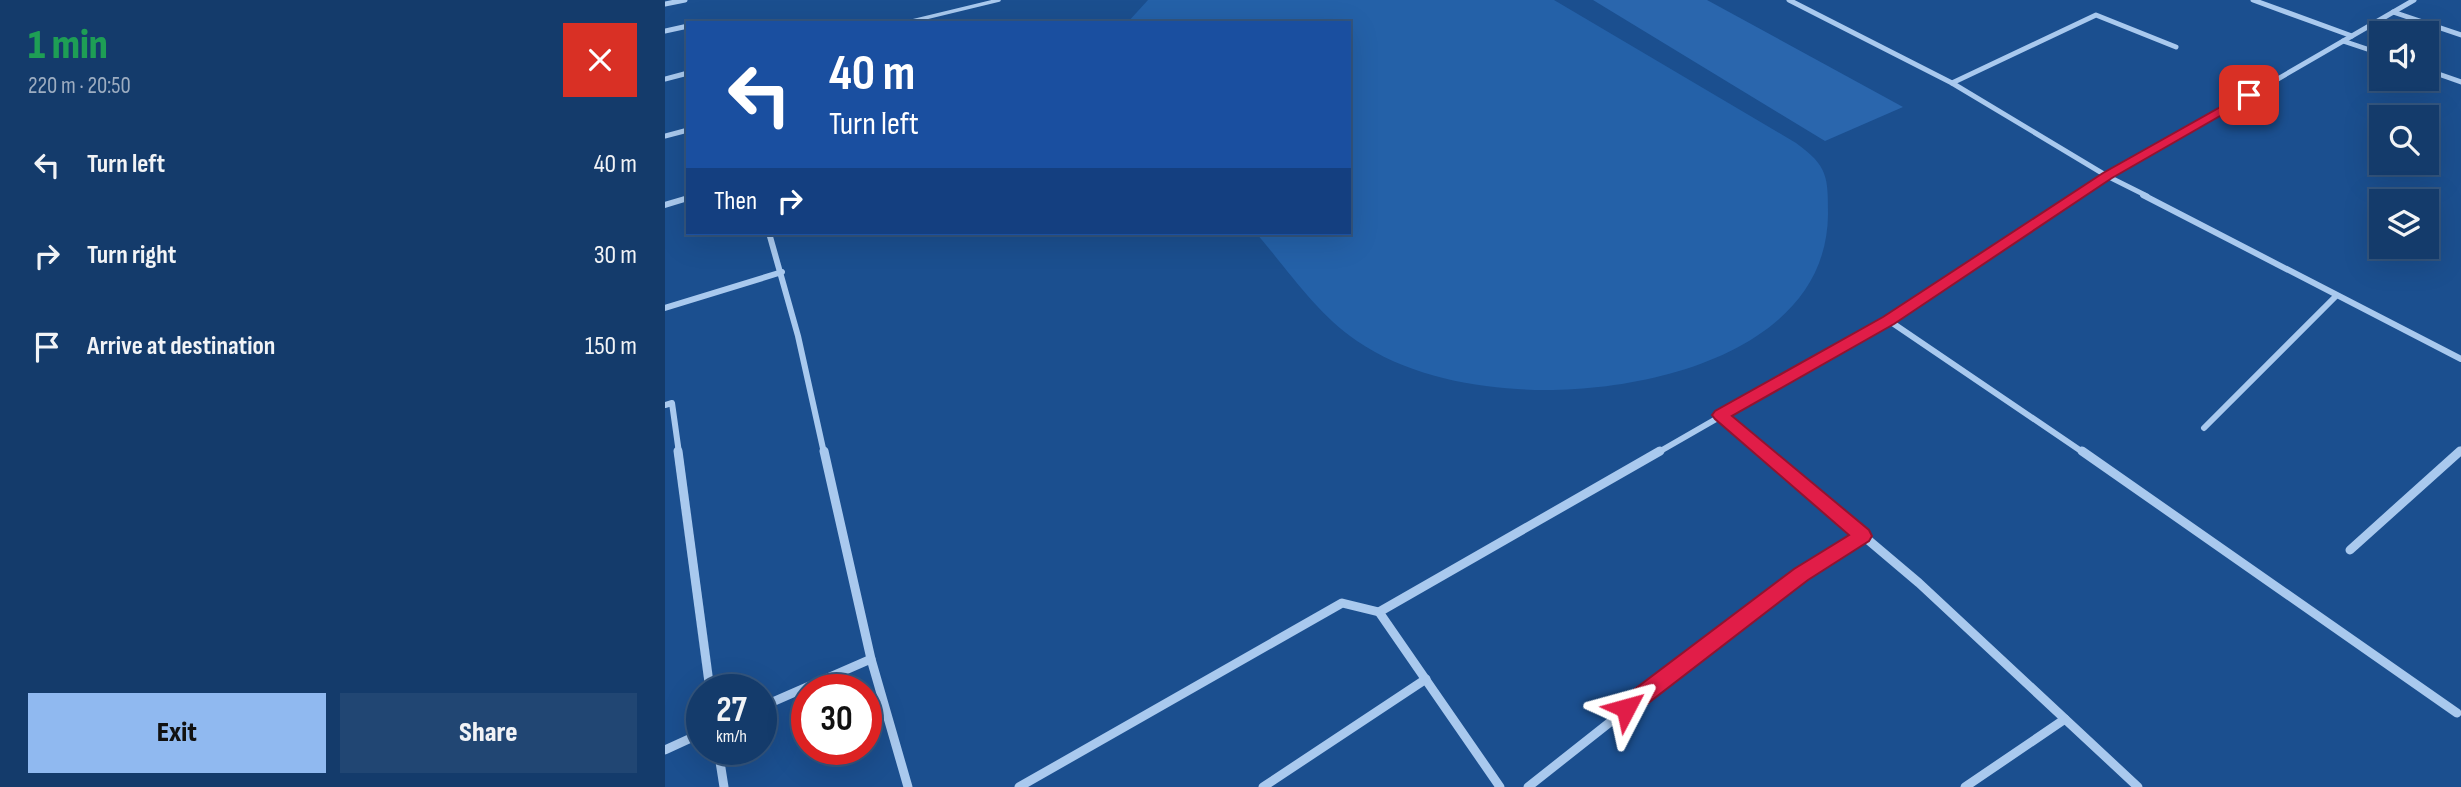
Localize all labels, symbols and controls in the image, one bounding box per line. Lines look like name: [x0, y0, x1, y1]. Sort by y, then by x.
text: 1 min: [28, 20, 108, 71]
map controls: [2369, 21, 2439, 259]
button: sound: [2369, 21, 2439, 91]
button: close: [563, 23, 637, 97]
text: 40 m: [829, 45, 915, 104]
icon: left: [714, 49, 805, 140]
pin: [2219, 65, 2279, 125]
text: 220 m · 20:50: [28, 72, 131, 100]
icon: arrive: [2230, 76, 2268, 114]
text: Turn left: [829, 105, 919, 144]
button: search: [2369, 105, 2439, 175]
icon: left: [28, 146, 66, 184]
text: Turn left: [87, 149, 165, 180]
text: 40 m: [594, 149, 637, 180]
icon: right: [771, 182, 809, 220]
text: Then: [714, 186, 757, 217]
button: layers: [2369, 189, 2439, 259]
icon: right: [28, 237, 66, 275]
text: Turn right: [87, 240, 176, 271]
text: 30 m: [594, 240, 637, 271]
icon: arrive: [28, 328, 66, 366]
text: Arrive at destination: [87, 331, 275, 362]
text: 150 m: [585, 331, 637, 362]
position arrow: [1589, 671, 1663, 745]
speed limit sign: 30: [791, 674, 882, 765]
text: 27: [716, 689, 747, 732]
button: Exit: [28, 693, 326, 773]
button: Share: [340, 693, 637, 773]
text: km/h: [716, 726, 747, 747]

